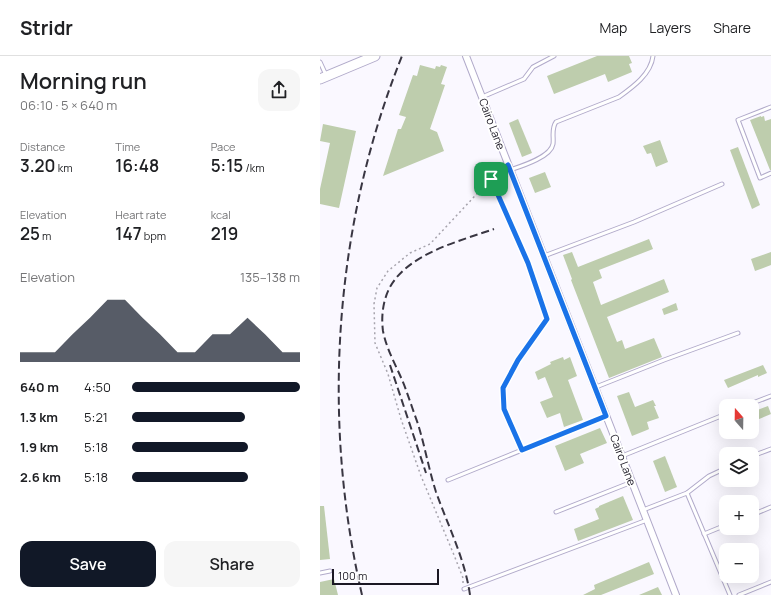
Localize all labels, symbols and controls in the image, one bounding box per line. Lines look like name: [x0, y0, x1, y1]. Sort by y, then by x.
text: Stridr: [20, 15, 73, 41]
text: Map: [599, 18, 627, 37]
text: Layers: [649, 18, 691, 37]
text: Share: [713, 18, 751, 37]
text: Morning run: [20, 66, 147, 96]
button: share: [258, 69, 300, 111]
text: 06:10 · 5 × 640 m: [20, 96, 117, 114]
street label: Cairo Lane: [476, 96, 509, 152]
text: Distance: [20, 139, 65, 154]
text: Time: [115, 139, 140, 154]
text: Pace: [211, 139, 236, 154]
text: 3.20: [20, 154, 56, 177]
text: 16:48: [115, 154, 159, 177]
text: 5:15: [211, 154, 243, 177]
text: km: [56, 160, 72, 175]
text: /km: [243, 160, 265, 175]
pin: [474, 162, 508, 196]
icon: arrive: [480, 168, 502, 190]
text: Elevation: [20, 207, 66, 222]
text: Heart rate: [115, 207, 166, 222]
text: kcal: [211, 207, 231, 222]
text: 25: [20, 222, 40, 245]
text: 147: [115, 222, 142, 245]
text: 219: [211, 222, 238, 245]
text: m: [40, 228, 51, 243]
text: bpm: [142, 228, 166, 243]
text: Elevation: [20, 268, 75, 286]
text: 135–138 m: [240, 268, 300, 286]
text: 640 m: [20, 378, 59, 396]
text: 4:50: [84, 378, 111, 396]
north arrow: [719, 399, 759, 439]
map controls: [719, 399, 759, 583]
text: 1.3 km: [20, 408, 58, 426]
text: 5:21: [84, 408, 108, 426]
street label: Cairo Lane: [607, 432, 640, 488]
text: 1.9 km: [20, 438, 58, 456]
text: 5:18: [84, 438, 108, 456]
button: layers: [719, 447, 759, 487]
text: 2.6 km: [20, 468, 61, 486]
text: 5:18: [84, 468, 108, 486]
button: +: [719, 495, 759, 535]
button: Save: [20, 541, 156, 587]
button: Share: [164, 541, 300, 587]
button: −: [719, 543, 759, 583]
scale bar: [332, 567, 439, 586]
text: 100 m: [338, 568, 367, 583]

